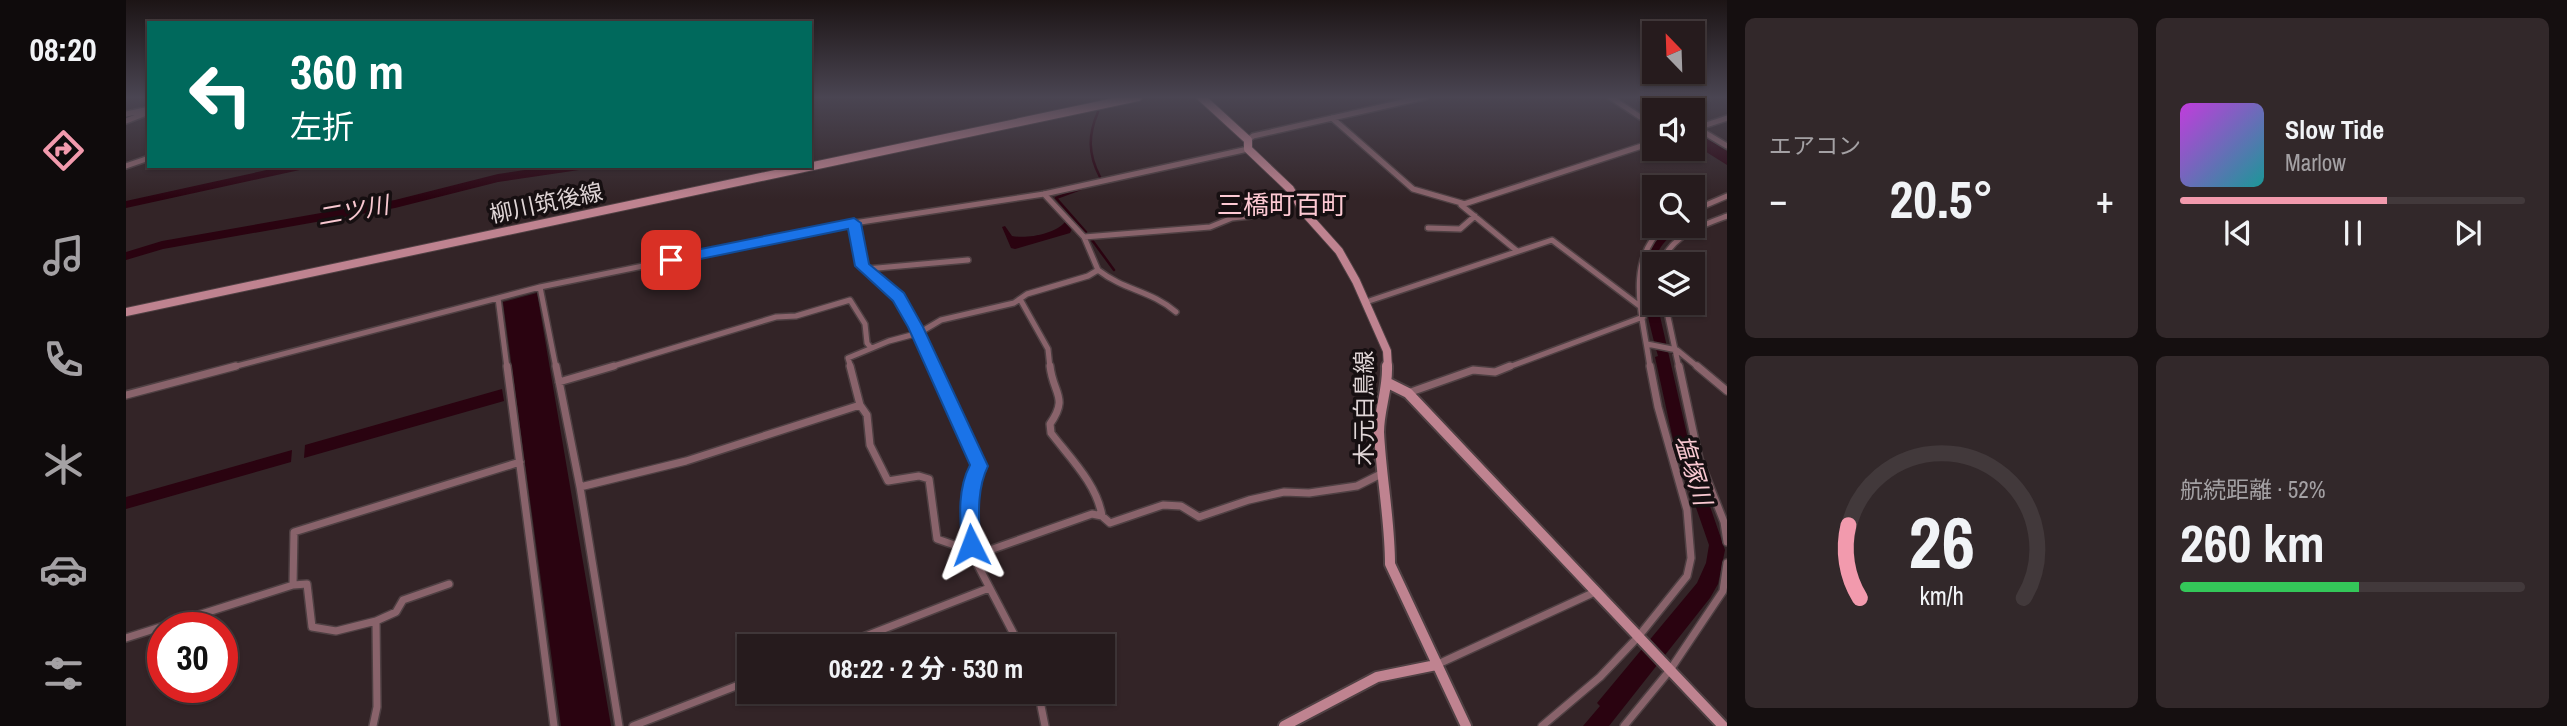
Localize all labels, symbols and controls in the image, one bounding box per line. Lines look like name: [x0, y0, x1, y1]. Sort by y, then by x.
north arrow: [1642, 21, 1704, 84]
map controls: [1642, 21, 1705, 315]
text: 08:20: [29, 28, 97, 71]
text: 360 m: [290, 38, 404, 104]
icon: left: [175, 49, 266, 140]
button: sound: [1642, 98, 1705, 161]
text: 左折: [290, 105, 354, 148]
text: Slow Tide: [2285, 112, 2384, 147]
icon: directions: [39, 126, 88, 175]
text: エアコン: [1769, 130, 1861, 161]
text: Marlow: [2285, 147, 2346, 178]
text: 20.5°: [1890, 164, 1993, 234]
text: −: [1769, 174, 1787, 225]
text: +: [2096, 174, 2114, 225]
street label: 柳川筑後線: [486, 175, 605, 230]
button: search: [1642, 175, 1705, 238]
water label: 二ツ川: [315, 187, 394, 232]
district label: 三橋町百町: [1217, 187, 1347, 222]
icon: previous: [2219, 214, 2257, 252]
icon: pause: [2334, 214, 2372, 252]
icon: next: [2449, 214, 2487, 252]
pin: [641, 230, 701, 290]
icon: music: [39, 231, 88, 280]
icon: arrive: [652, 241, 690, 279]
button: layers: [1642, 252, 1705, 315]
icon: phone: [39, 335, 88, 384]
street label: 木元白鳥線: [1348, 351, 1379, 466]
water label: 塩塚川: [1668, 431, 1721, 512]
icon: climate: [39, 440, 88, 489]
text: 航続距離 · 52%: [2180, 474, 2325, 505]
text: 26: [1908, 493, 1975, 591]
position arrow: [934, 508, 1008, 582]
text: 260 km: [2180, 508, 2325, 578]
icon: car: [39, 545, 88, 594]
text: km/h: [1919, 579, 1964, 613]
speed limit sign: 30: [147, 612, 238, 703]
icon: filters: [39, 649, 88, 698]
text: 08:22 · 2 分 · 530 m: [829, 651, 1023, 686]

